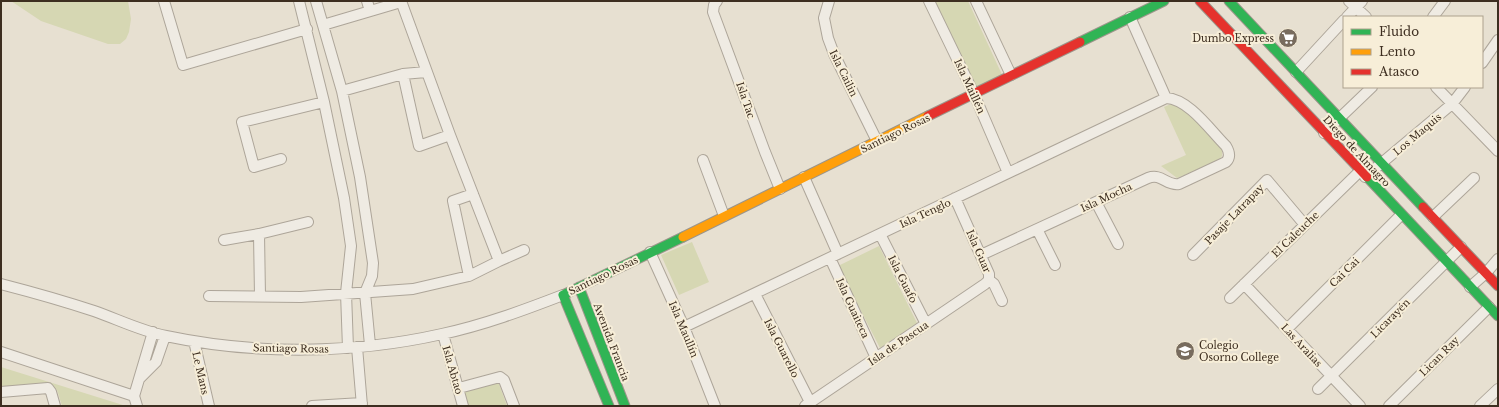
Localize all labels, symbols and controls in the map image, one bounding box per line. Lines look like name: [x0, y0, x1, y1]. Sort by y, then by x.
legend: [1343, 16, 1483, 88]
text: Fluido: [1379, 24, 1419, 39]
supermarket icon: Dumbo Express: [1277, 27, 1299, 49]
place label: Dumbo Express: [1192, 32, 1274, 45]
text: Lento: [1379, 44, 1415, 59]
street label: Isla Cailin: [827, 48, 861, 99]
street label: Isla Maillén: [951, 57, 988, 116]
text: Atasco: [1378, 64, 1419, 79]
street label: Isla Tac: [733, 80, 758, 121]
street label: Los Maquis: [1391, 110, 1444, 158]
street label: Santiago Rosas: [858, 111, 933, 156]
street label: Diego de Almagro: [1320, 113, 1393, 190]
street label: Isla Mocha: [1078, 180, 1134, 215]
street label: Pasaje Latrapay: [1202, 181, 1267, 247]
street label: Isla Tenglo: [897, 196, 953, 231]
street label: El Caleuche: [1269, 208, 1322, 260]
street label: Isla Guar: [963, 228, 994, 275]
street label: Santiago Rosas: [566, 253, 641, 298]
street label: Isla Guafo: [885, 253, 920, 306]
street label: Cai Cai: [1327, 254, 1362, 290]
street label: Isla Guaiteca: [833, 276, 872, 341]
street label: Licarayén: [1368, 296, 1413, 341]
street label: Isla Maullín: [666, 299, 701, 360]
street label: Avenida Francia: [590, 301, 632, 383]
street label: Isla Guarello: [761, 317, 802, 380]
street label: Isla de Pascua: [866, 318, 931, 368]
street label: Las Aralias: [1278, 321, 1325, 370]
street label: Lican Ray: [1417, 333, 1462, 379]
place label: Colegio Osorno College: [1199, 339, 1279, 364]
school or university icon: Colegio Osorno College: [1174, 340, 1196, 362]
street label: Santiago Rosas: [253, 341, 330, 356]
street label: Isla Abtao: [439, 344, 466, 396]
street label: Le Mans: [189, 350, 212, 396]

